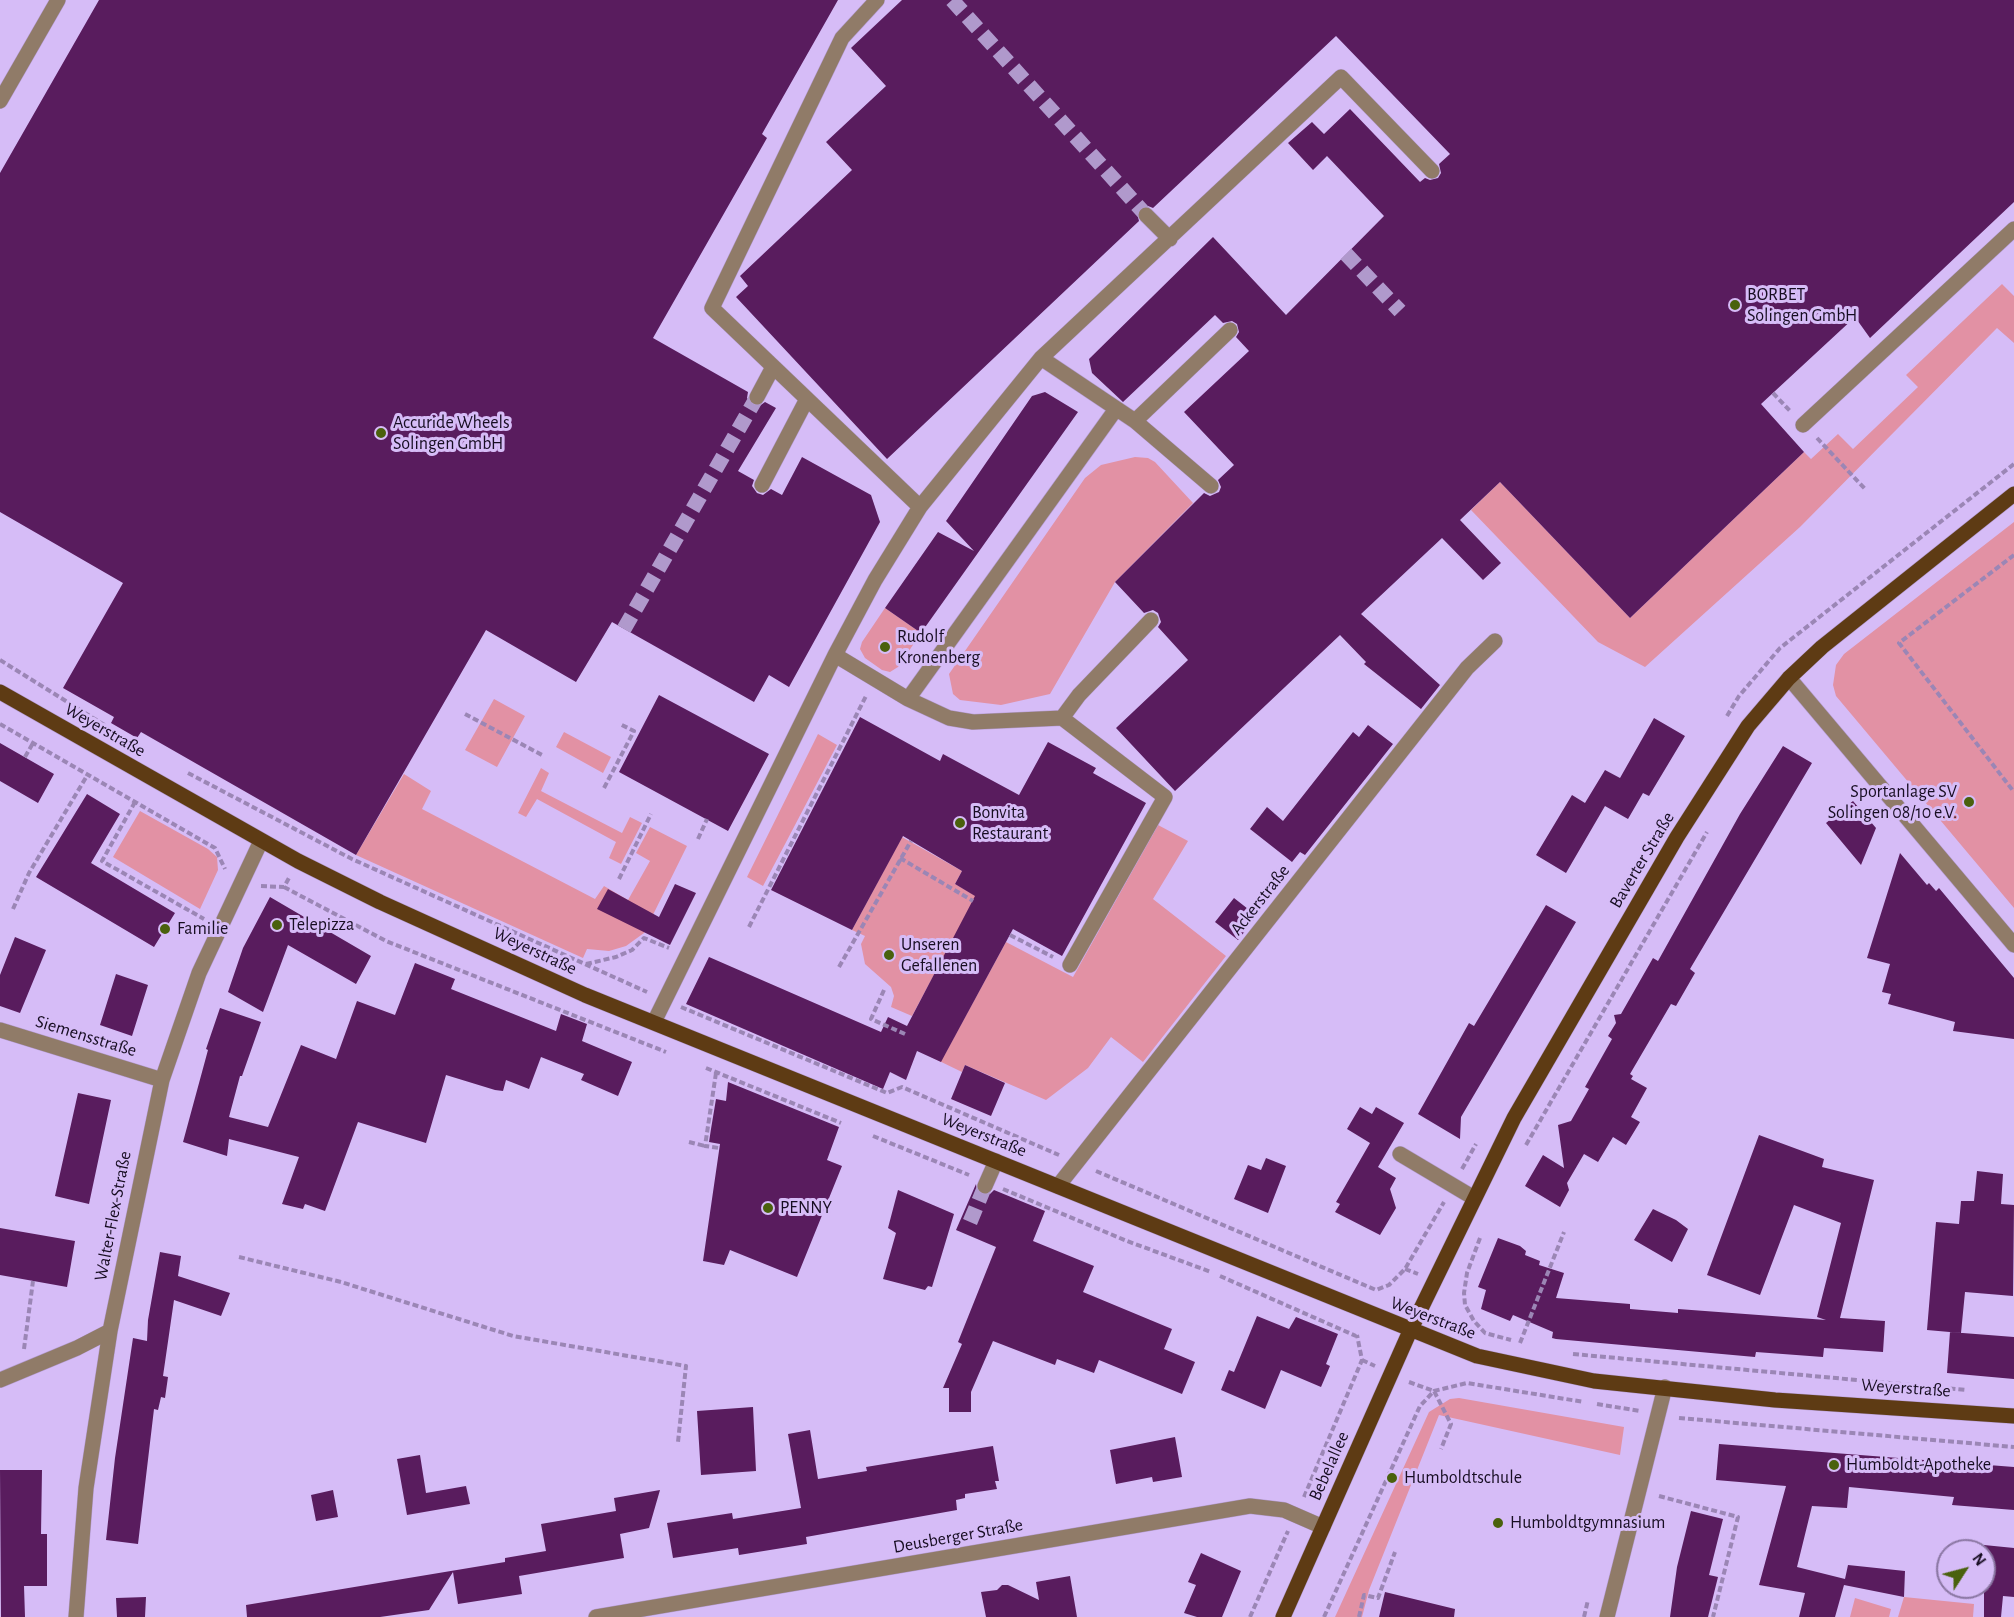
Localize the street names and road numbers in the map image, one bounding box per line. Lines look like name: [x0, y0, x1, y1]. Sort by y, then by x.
street label: Weyerstraße: [61, 698, 149, 762]
street label: Baverter Straße: [1605, 808, 1679, 912]
street label: Ackerstraße: [1226, 860, 1294, 940]
street label: Weyerstraße: [490, 922, 580, 980]
street label: Siemensstraße: [33, 1010, 139, 1062]
street label: Weyerstraße: [938, 1108, 1030, 1162]
street label: Walter-Flex-Straße: [90, 1149, 136, 1283]
street label: Weyerstraße: [1387, 1292, 1479, 1344]
street label: Weyerstraße: [1860, 1374, 1952, 1402]
street label: Bebelallee: [1304, 1428, 1354, 1504]
street label: Deusberger Straße: [891, 1514, 1025, 1558]

